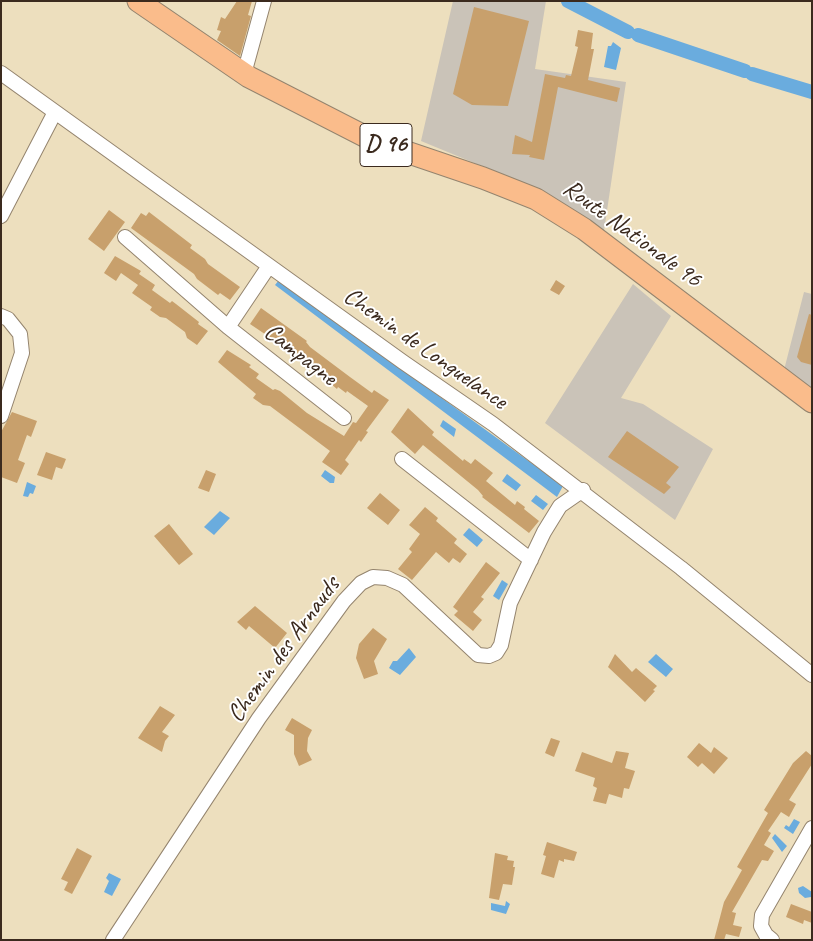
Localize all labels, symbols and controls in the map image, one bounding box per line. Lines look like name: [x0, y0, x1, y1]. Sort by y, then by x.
road number: D 96: [360, 124, 412, 166]
street label: Route Nationale 96: [557, 174, 707, 294]
street label: Chemin de Longuelance: [337, 281, 513, 417]
street label: Campagne: [257, 317, 343, 393]
street label: Chemin des Arnauds: [221, 571, 347, 729]

